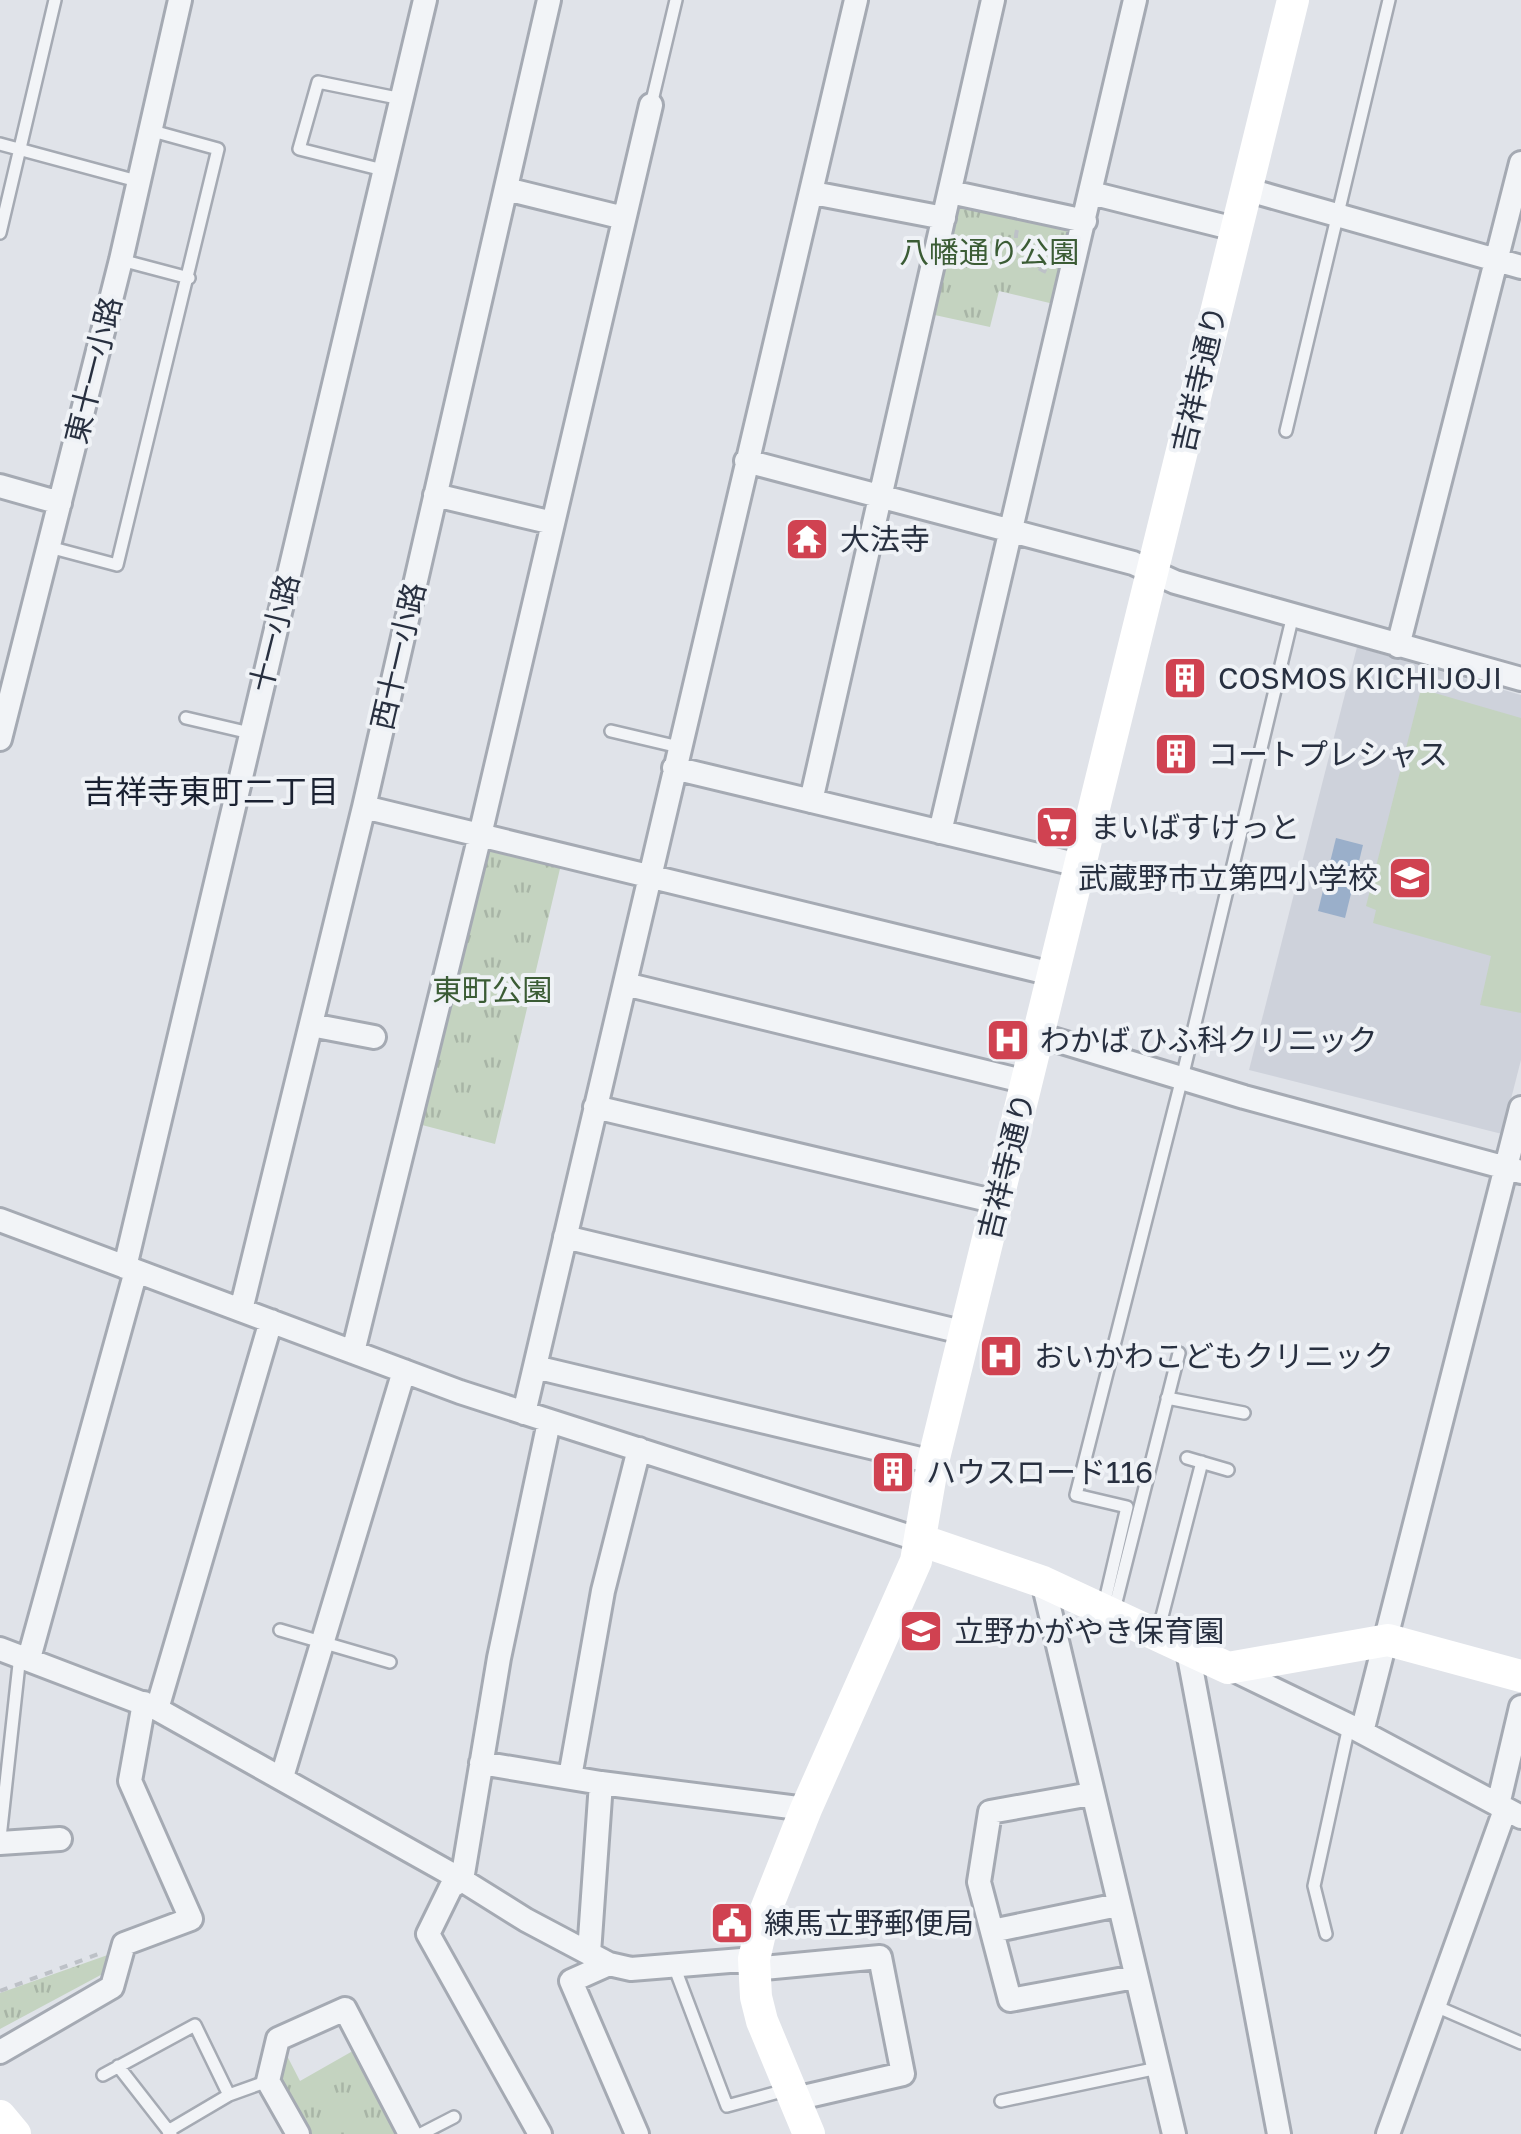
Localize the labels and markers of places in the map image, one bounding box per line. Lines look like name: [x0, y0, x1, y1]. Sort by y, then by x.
temple icon: 大法寺: [784, 516, 830, 562]
place label: 大法寺: [840, 521, 930, 557]
building icon: COSMOS KICHIJOJI: [1162, 655, 1208, 701]
place label: COSMOS KICHIJOJI: [1218, 660, 1502, 696]
building icon: コートプレシャス: [1153, 731, 1199, 777]
place label: コートプレシャス: [1208, 736, 1448, 772]
supermarket icon: まいばすけっと: [1034, 804, 1080, 850]
place label: まいばすけっと: [1090, 809, 1300, 845]
school or university icon: 武蔵野市立第四小学校: [1387, 855, 1433, 901]
place label: 武蔵野市立第四小学校: [1078, 860, 1378, 896]
hospital icon: わかば ひふ科クリニック: [985, 1017, 1031, 1063]
place label: わかば ひふ科クリニック: [1040, 1022, 1378, 1058]
hospital icon: おいかわこどもクリニック: [978, 1333, 1024, 1379]
place label: おいかわこどもクリニック: [1034, 1338, 1394, 1374]
building icon: ハウスロード116: [870, 1449, 916, 1495]
place label: ハウスロード116: [926, 1454, 1153, 1490]
school or university icon: 立野かがやき保育園: [898, 1608, 944, 1654]
place label: 立野かがやき保育園: [954, 1613, 1224, 1649]
public building icon: 練馬立野郵便局: [709, 1900, 755, 1946]
place label: 練馬立野郵便局: [764, 1905, 974, 1941]

